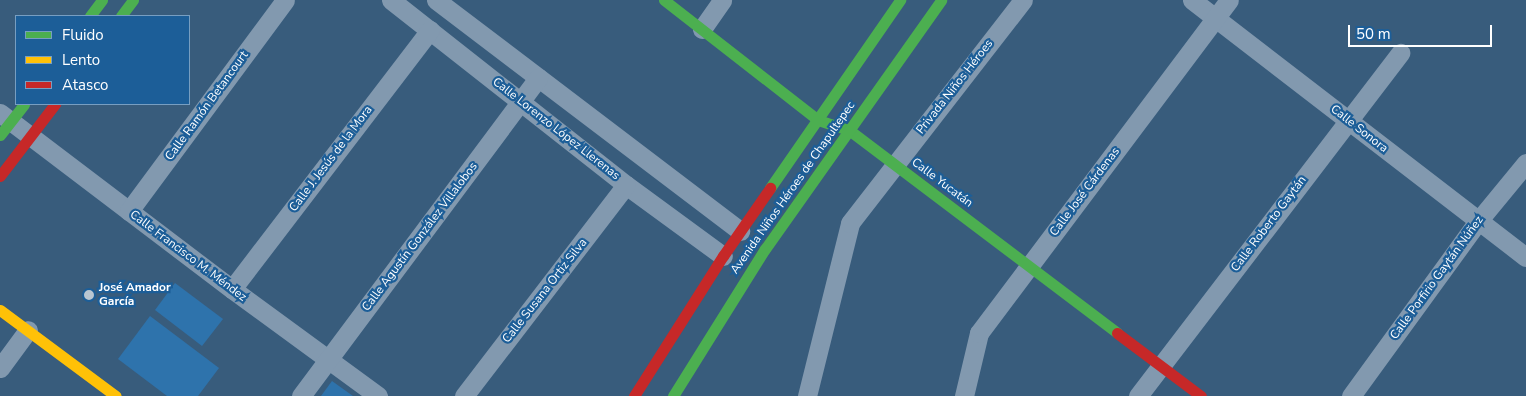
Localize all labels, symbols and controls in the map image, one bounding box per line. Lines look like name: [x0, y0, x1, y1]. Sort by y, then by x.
legend: [15, 15, 190, 105]
scale bar: [1351, 15, 1495, 47]
text: 50 m: [1356, 24, 1391, 44]
text: Fluido: [62, 25, 104, 45]
street label: Privada Niños Héroes: [914, 37, 996, 137]
street label: Calle Ramón Betancourt: [163, 49, 251, 163]
text: Lento: [62, 50, 100, 70]
text: Atasco: [62, 75, 108, 95]
street label: Calle Lorenzo López Llerenas: [489, 75, 623, 183]
street label: Avenida Niños Héroes de Chapultepec: [728, 99, 858, 277]
street label: Calle Sonora: [1327, 102, 1391, 156]
street label: Calle J. Jesús de la Mora: [286, 103, 376, 215]
street label: Calle José Cárdenas: [1047, 145, 1123, 239]
street label: Calle Yucatán: [909, 155, 975, 211]
street label: Calle Agustín González Villalobos: [359, 160, 481, 314]
street label: Calle Roberto Gaytán: [1228, 173, 1310, 275]
street label: Calle Francisco M. Méndez: [127, 207, 249, 305]
street label: Calle Porfirio Gaytán Núñez: [1387, 213, 1487, 343]
street label: Calle Susana Ortiz Silva: [500, 236, 590, 346]
place label: José Amador García: [99, 281, 171, 309]
marker: José Amador García: [83, 289, 95, 301]

